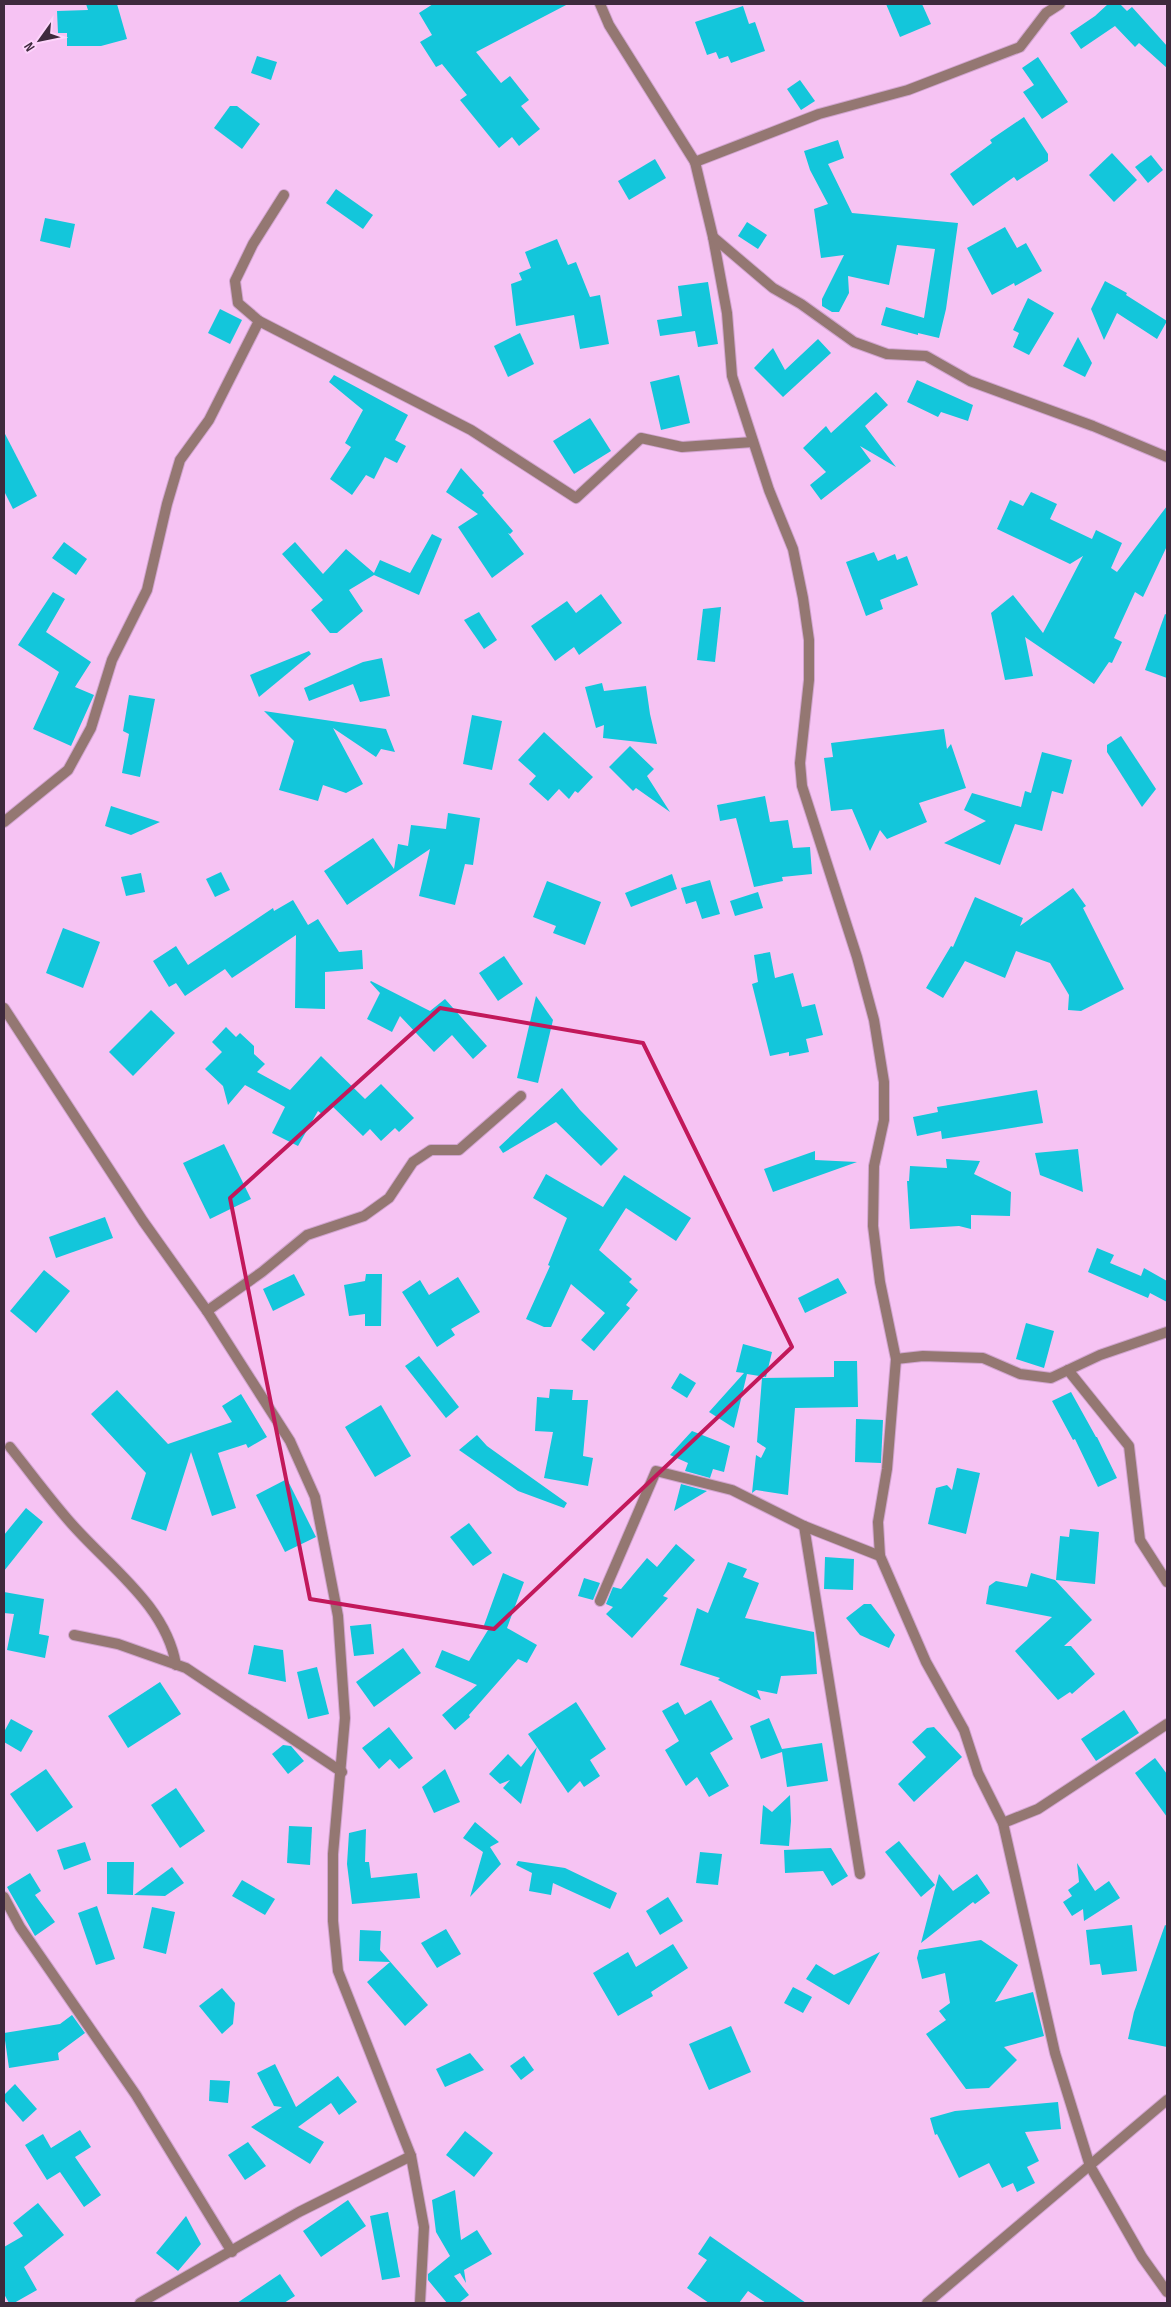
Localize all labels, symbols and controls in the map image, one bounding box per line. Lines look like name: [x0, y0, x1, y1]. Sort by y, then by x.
north arrow: [15, 15, 65, 65]
text: N: [20, 39, 39, 55]

